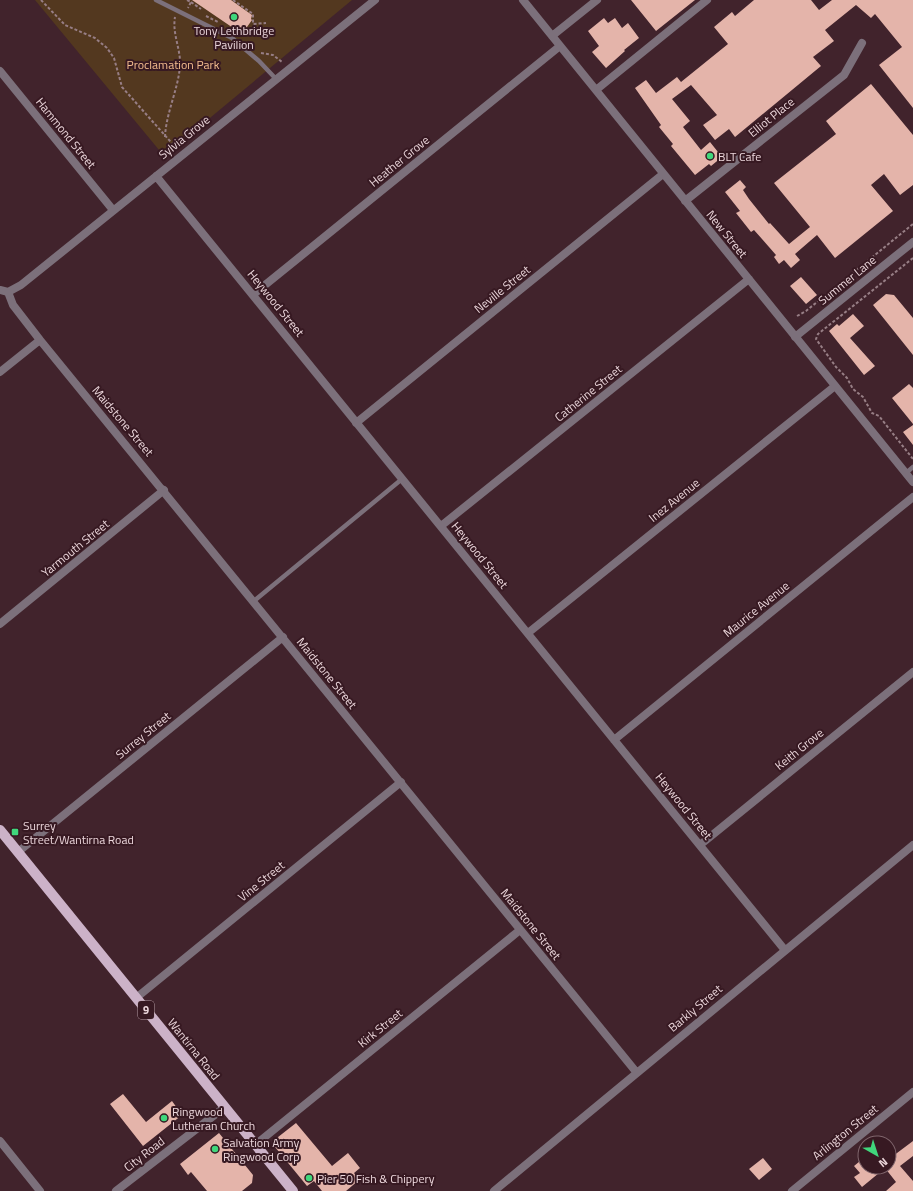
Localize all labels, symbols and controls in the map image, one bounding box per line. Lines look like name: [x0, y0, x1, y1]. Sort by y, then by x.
marker: Tony Lethbridge Pavilion: [229, 12, 239, 22]
place label: Tony Lethbridge Pavilion: [194, 21, 274, 54]
park label: Proclamation Park: [127, 55, 220, 74]
street label: Elliot Place: [744, 92, 798, 142]
street label: Hammond Street: [31, 93, 101, 173]
street label: Sylvia Grove: [154, 110, 214, 164]
street label: Heather Grove: [365, 131, 433, 191]
place label: BLT Cafe: [718, 147, 761, 166]
marker: BLT Cafe: [705, 151, 715, 161]
street label: New Street: [702, 206, 753, 263]
street label: Summer Lane: [814, 251, 880, 309]
street label: Neville Street: [470, 260, 535, 318]
street label: Heywood Street: [243, 265, 310, 341]
street label: Catherine Street: [550, 359, 626, 426]
street label: Maidstone Street: [88, 381, 159, 461]
street label: Inez Avenue: [644, 473, 704, 527]
street label: Yarmouth Street: [37, 514, 114, 581]
street label: Heywood Street: [447, 517, 514, 593]
street label: Maurice Avenue: [719, 576, 793, 642]
street label: Maidstone Street: [292, 633, 362, 714]
street label: Surrey Street: [111, 706, 175, 763]
street label: Keith Grove: [770, 723, 828, 775]
street label: Heywood Street: [651, 768, 718, 844]
place label: Surrey Street/Wantirna Road: [23, 816, 134, 849]
marker: Surrey Street/Wantirna Road: [10, 827, 20, 837]
street label: Vine Street: [233, 856, 289, 906]
street label: Maidstone Street: [496, 884, 566, 965]
street label: Barkly Street: [664, 979, 727, 1036]
road number: 9: [138, 1001, 154, 1019]
street label: Kirk Street: [353, 1003, 407, 1052]
street label: Wantirna Road: [163, 1014, 225, 1084]
street label: Arlington Street: [808, 1099, 883, 1165]
place label: Ringwood Lutheran Church: [172, 1102, 255, 1135]
marker: Ringwood Lutheran Church: [159, 1113, 169, 1123]
street label: City Road: [119, 1132, 169, 1176]
place label: Salvation Army Ringwood Corp: [223, 1133, 300, 1166]
north arrow: [857, 1135, 897, 1175]
marker: Salvation Army Ringwood Corp: [210, 1144, 220, 1154]
text: N: [875, 1154, 891, 1171]
place label: Pier 50 Fish & Chippery: [317, 1169, 435, 1188]
marker: Pier 50 Fish & Chippery: [304, 1173, 314, 1183]

